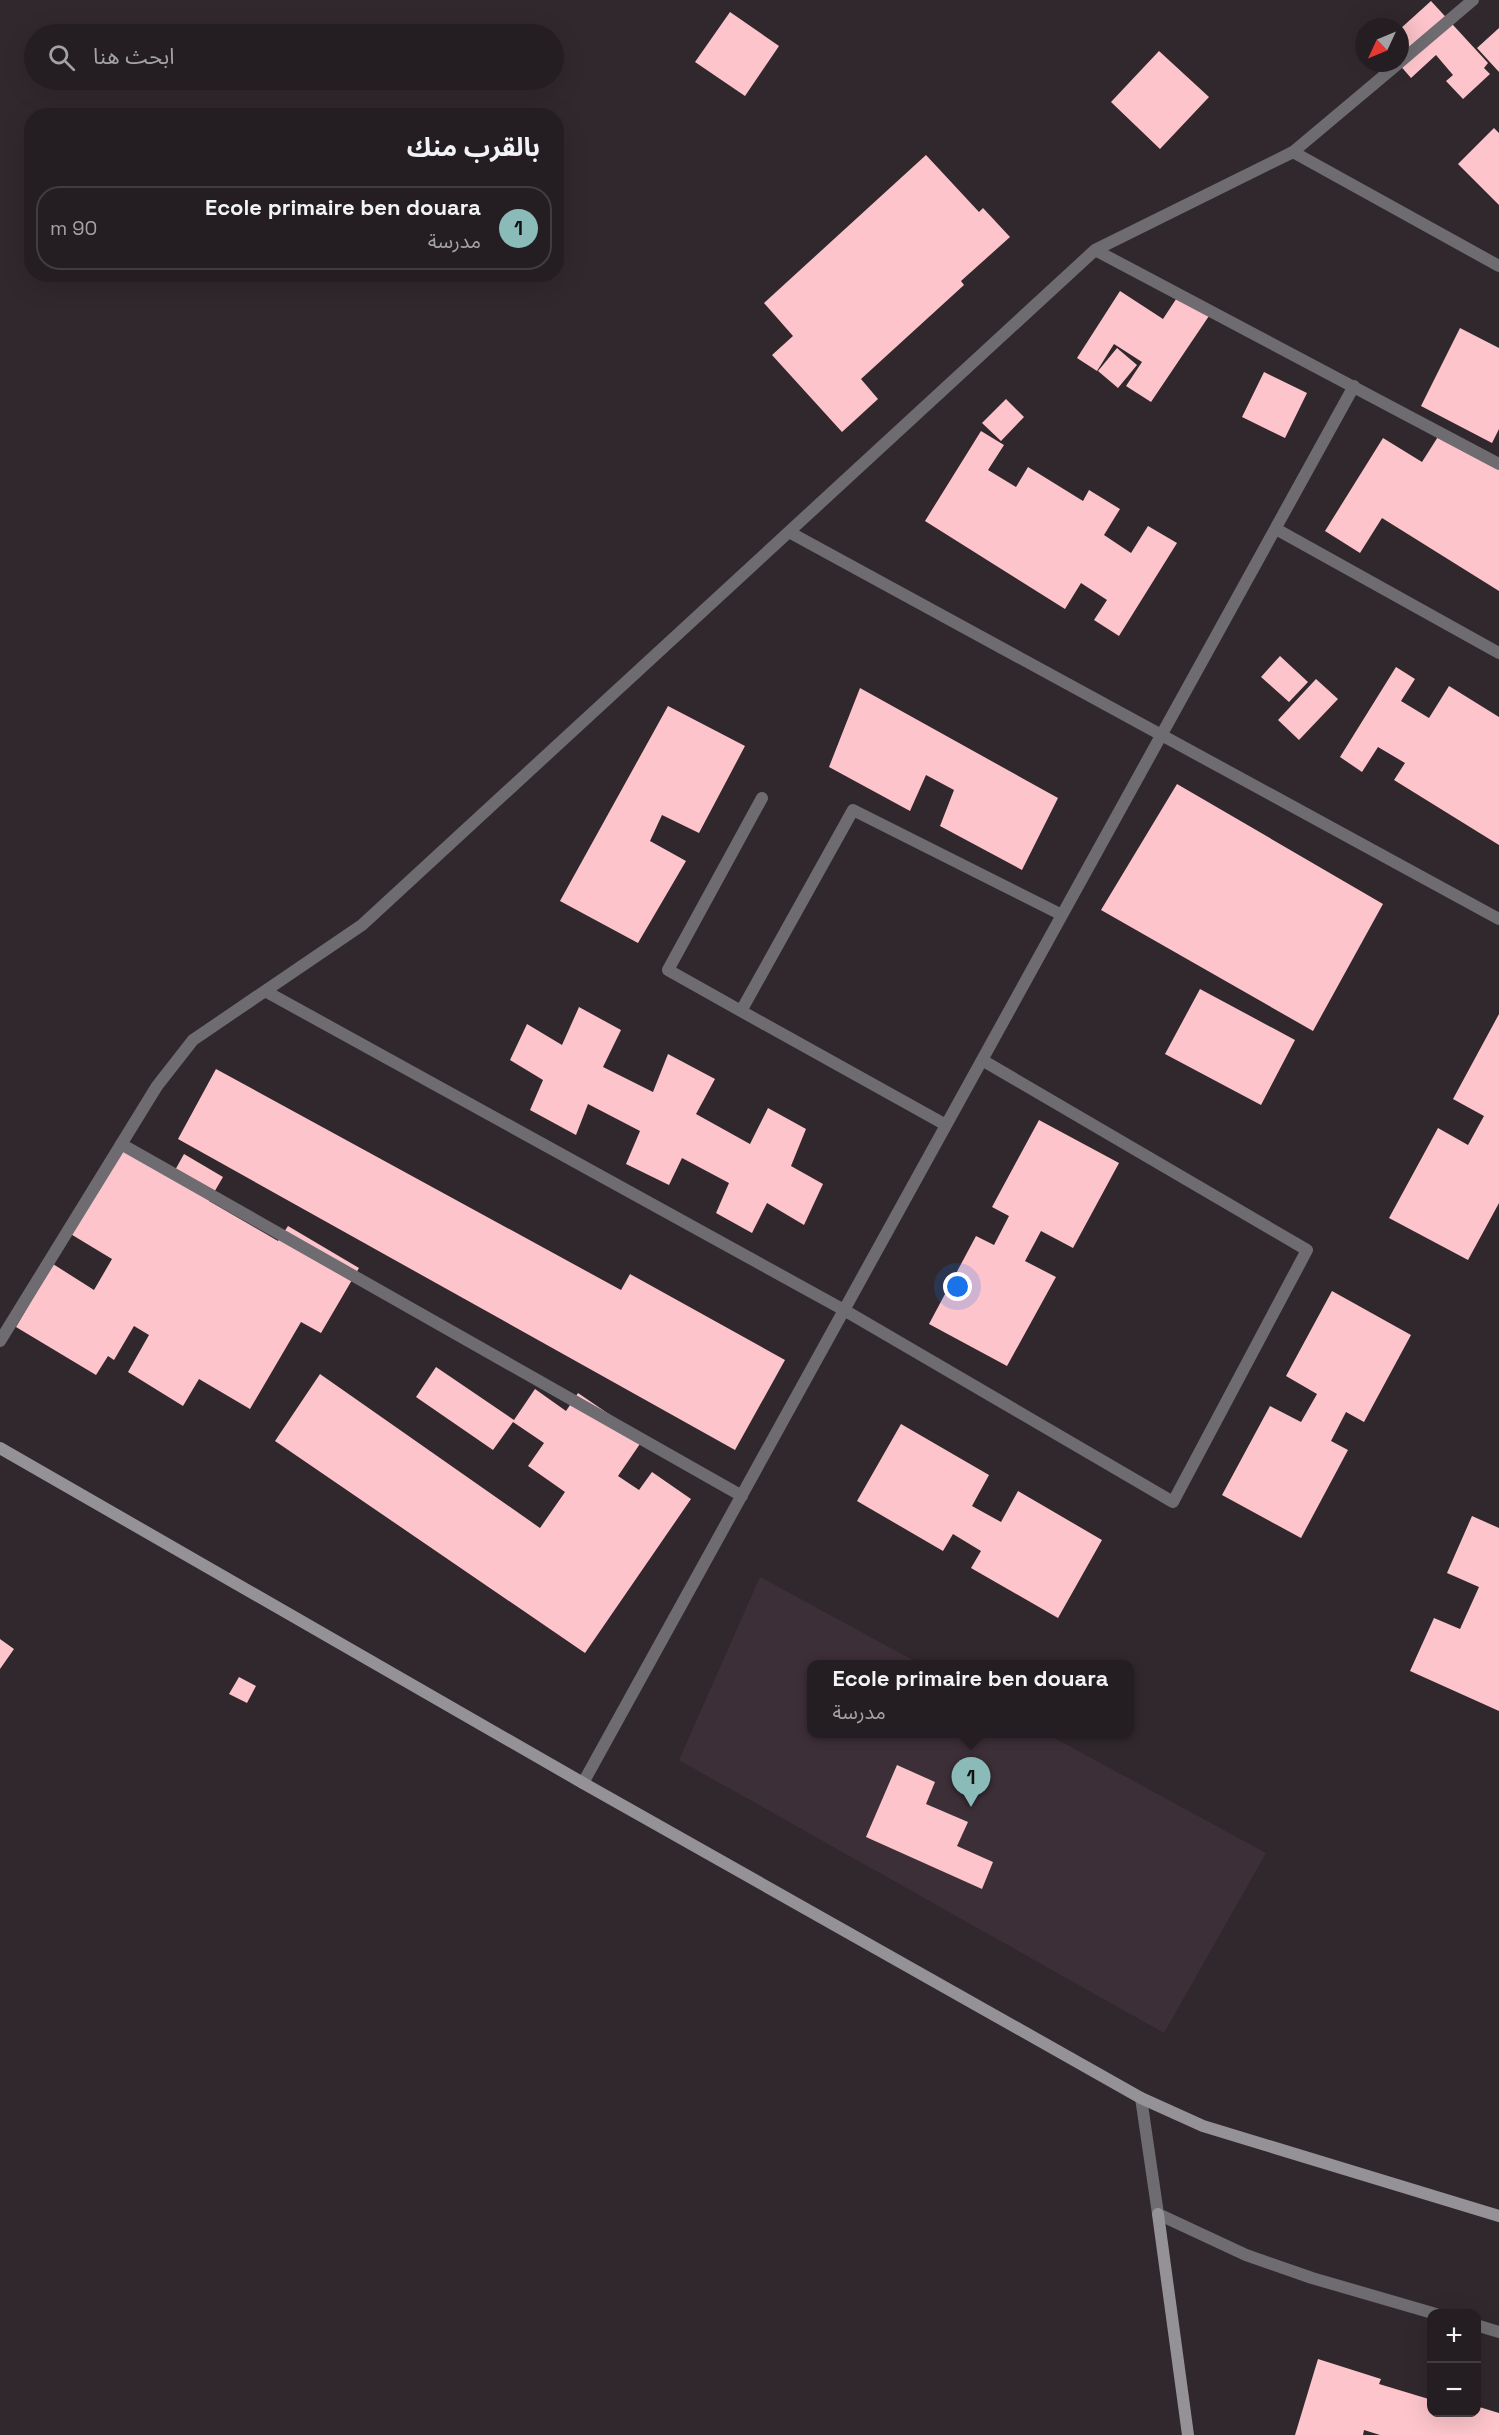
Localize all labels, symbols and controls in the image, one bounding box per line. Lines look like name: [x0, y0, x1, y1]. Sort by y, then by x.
north arrow: [1355, 18, 1409, 72]
search box: [24, 24, 564, 90]
icon: search: [45, 41, 78, 74]
text: ابحث هنا: [93, 42, 174, 70]
text: بالقرب منك: [407, 130, 540, 164]
text: Ecole primaire ben douara: [205, 193, 481, 221]
text: 90 m: [50, 215, 97, 241]
text: 1: [514, 215, 523, 241]
text: مدرسة: [428, 228, 481, 254]
your location: [943, 1272, 972, 1301]
popup: [807, 1660, 1134, 1738]
text: Ecole primaire ben douara: [832, 1664, 1109, 1692]
text: مدرسة: [832, 1699, 886, 1725]
pin: 1: [952, 1758, 990, 1807]
map controls: [1427, 2309, 1481, 2417]
button: +: [1427, 2309, 1481, 2363]
button: −: [1427, 2363, 1481, 2417]

